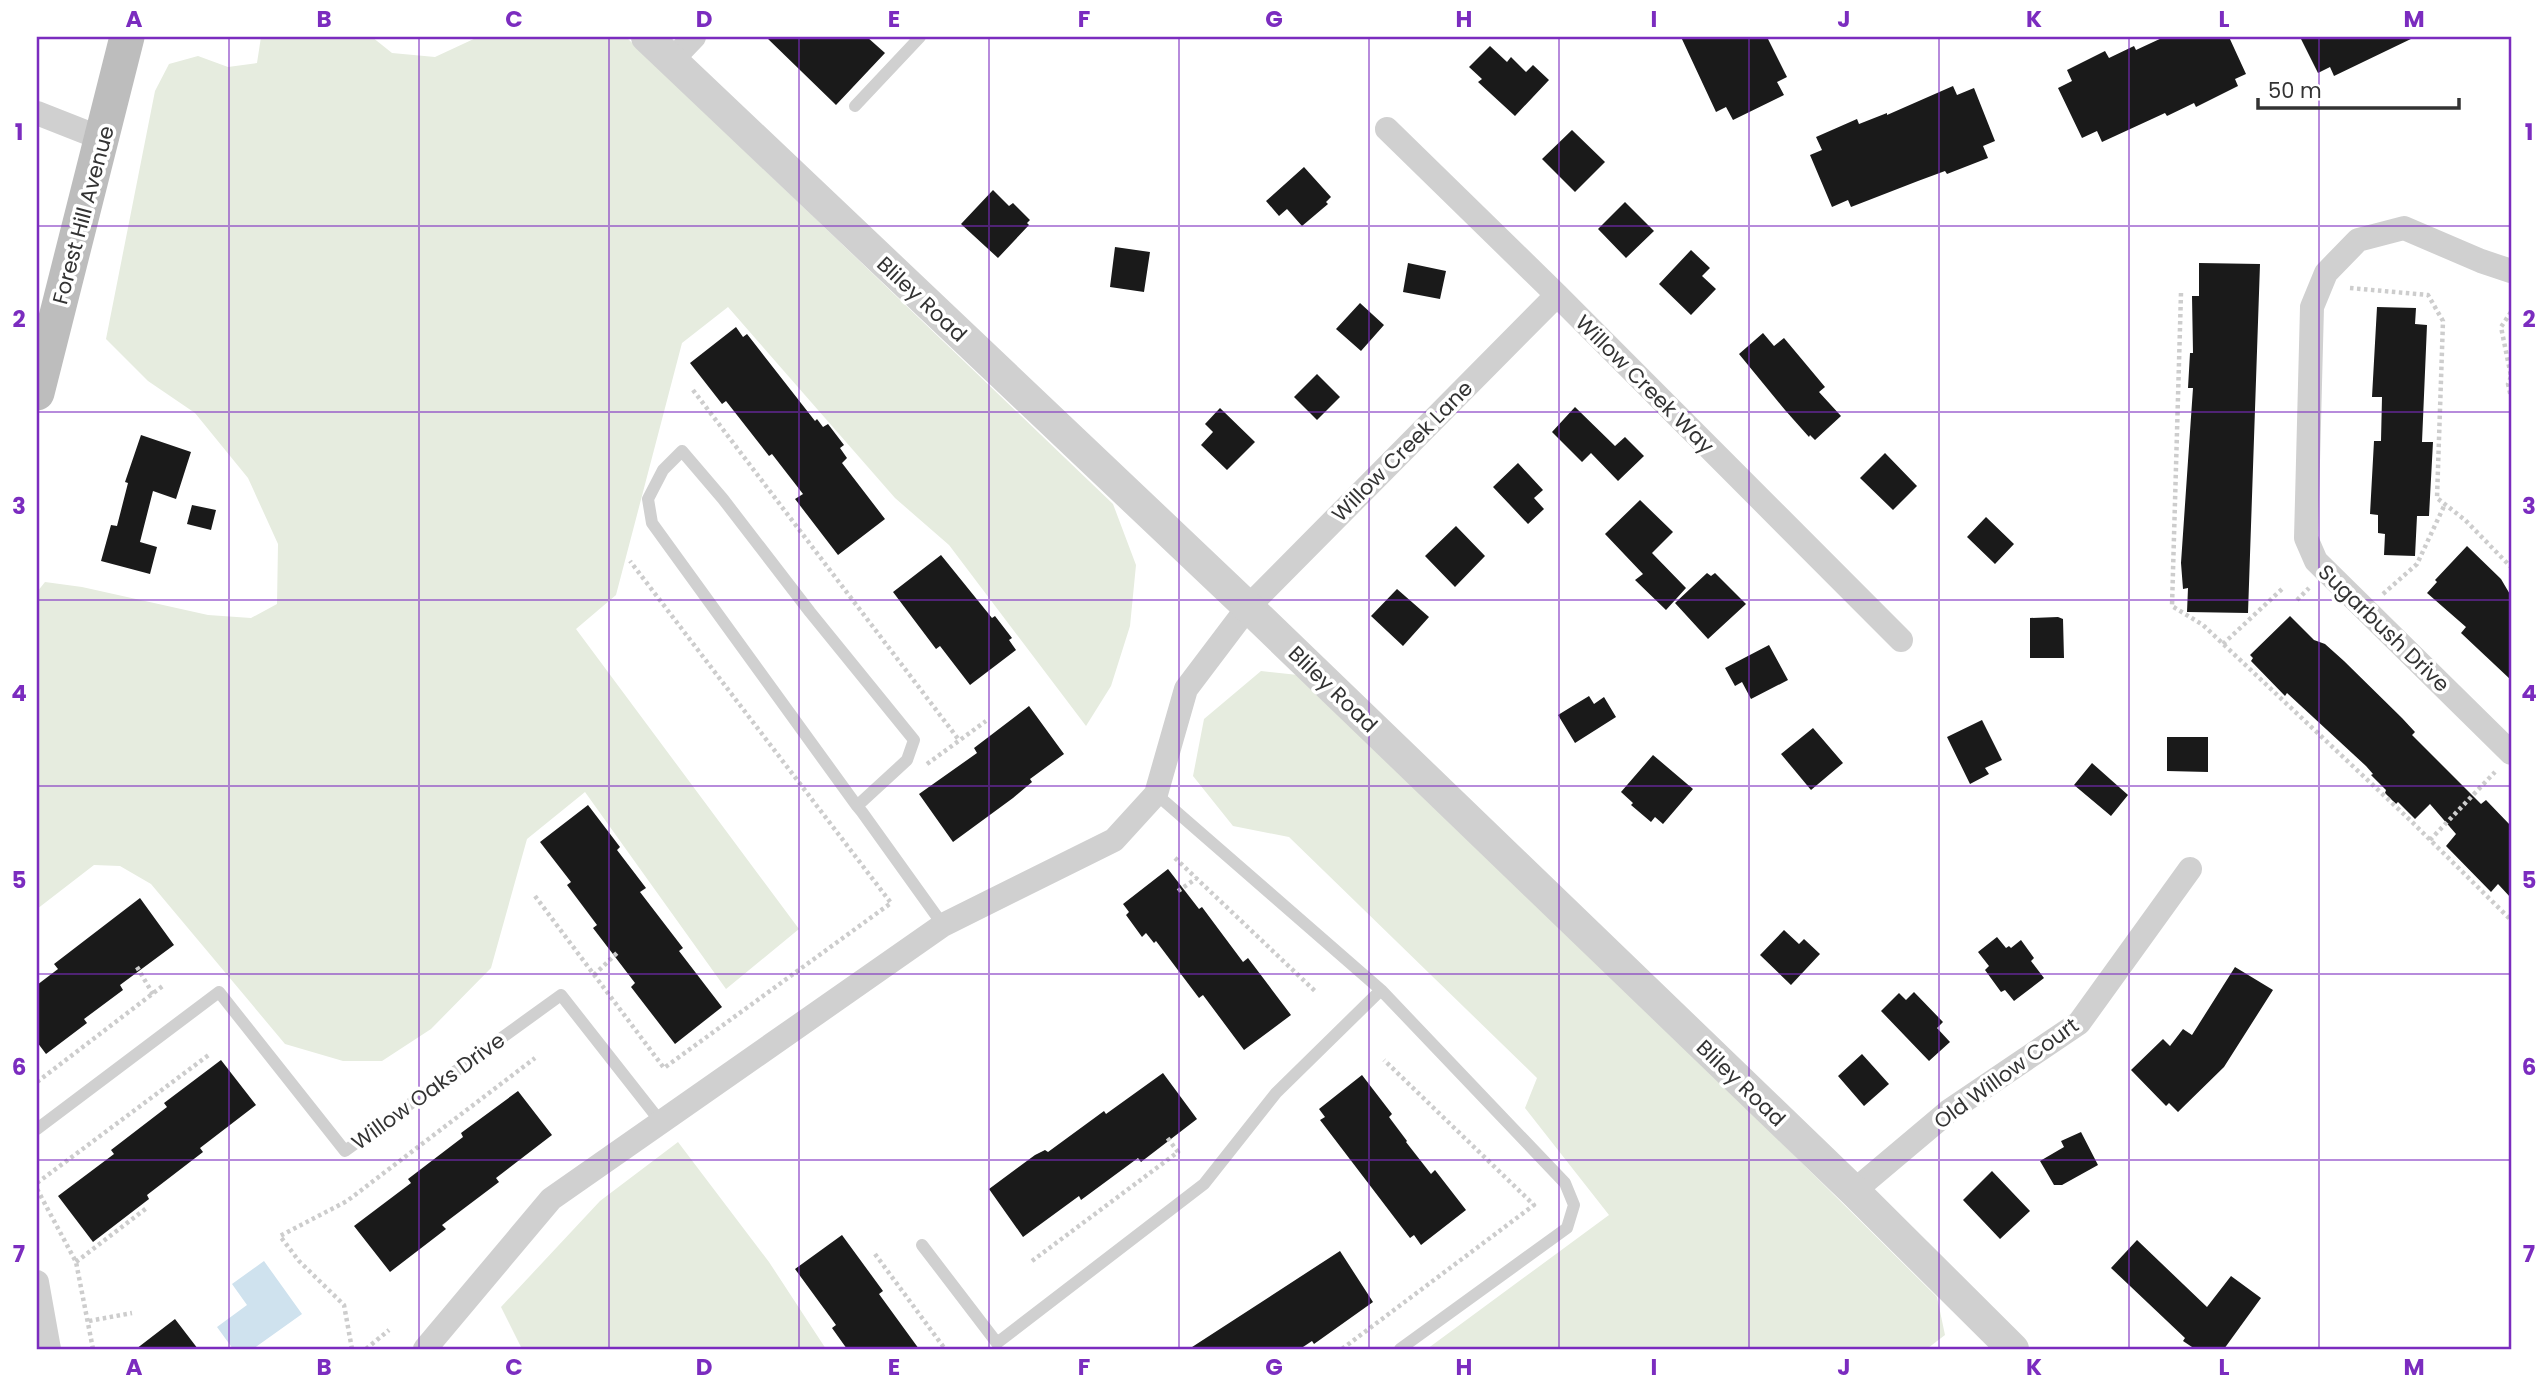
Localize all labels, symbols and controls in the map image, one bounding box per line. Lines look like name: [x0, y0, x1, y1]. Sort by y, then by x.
text: A: [126, 3, 143, 35]
text: B: [316, 3, 332, 35]
text: C: [505, 3, 523, 35]
text: D: [696, 3, 712, 35]
text: E: [888, 3, 900, 35]
text: F: [1078, 3, 1090, 35]
text: G: [1265, 3, 1283, 35]
text: H: [1456, 3, 1472, 35]
text: I: [1651, 3, 1657, 35]
text: J: [1837, 3, 1851, 35]
text: K: [2026, 3, 2042, 35]
text: L: [2219, 3, 2230, 35]
text: M: [2403, 3, 2425, 35]
scale bar: [2258, 66, 2459, 110]
text: 50 m: [2268, 76, 2322, 105]
text: 1: [15, 116, 23, 148]
text: 1: [2525, 116, 2533, 148]
street label: Forest Hill Avenue: [45, 123, 121, 307]
street label: Bliley Road: [871, 250, 973, 348]
text: 2: [12, 303, 26, 335]
text: 2: [2522, 303, 2536, 335]
street label: Willow Creek Way: [1569, 308, 1721, 460]
street label: Willow Creek Lane: [1325, 374, 1479, 528]
text: 3: [12, 490, 26, 522]
text: 3: [2522, 490, 2536, 522]
street label: Sugarbush Drive: [2312, 558, 2456, 698]
street label: Bliley Road: [1282, 639, 1384, 739]
text: 4: [11, 677, 27, 709]
text: 4: [2521, 677, 2537, 709]
text: 5: [12, 864, 26, 896]
text: 5: [2522, 864, 2536, 896]
street label: Old Willow Court: [1928, 1011, 2084, 1135]
street label: Willow Oaks Drive: [345, 1025, 511, 1157]
street label: Bliley Road: [1690, 1033, 1792, 1133]
text: 6: [12, 1051, 26, 1083]
text: 6: [2522, 1051, 2536, 1083]
text: 7: [13, 1238, 25, 1270]
text: 7: [2523, 1238, 2535, 1270]
text: A: [126, 1351, 143, 1383]
text: B: [316, 1351, 332, 1383]
text: C: [505, 1351, 523, 1383]
text: D: [696, 1351, 712, 1383]
text: E: [888, 1351, 900, 1383]
text: F: [1078, 1351, 1090, 1383]
text: G: [1265, 1351, 1283, 1383]
text: H: [1456, 1351, 1472, 1383]
text: I: [1651, 1351, 1657, 1383]
text: J: [1837, 1351, 1851, 1383]
text: K: [2026, 1351, 2042, 1383]
text: L: [2219, 1351, 2230, 1383]
text: M: [2403, 1351, 2425, 1383]

